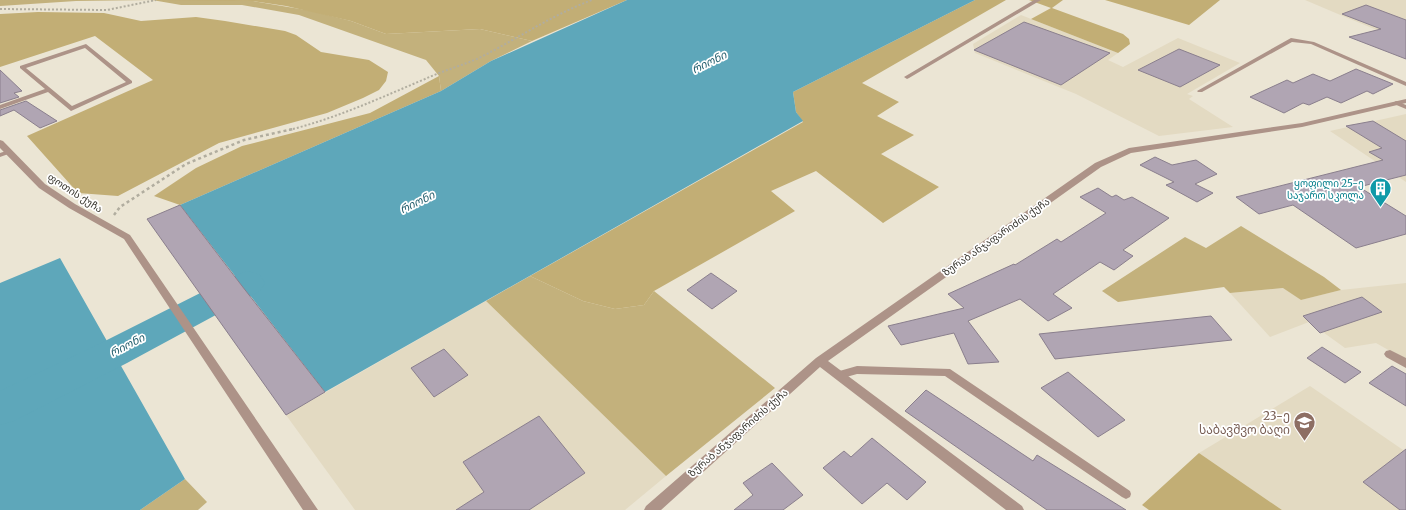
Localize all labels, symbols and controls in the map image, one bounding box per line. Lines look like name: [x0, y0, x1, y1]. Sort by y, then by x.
water label: რიონი: [689, 47, 729, 76]
street label: ფოთის ქუჩა: [45, 170, 105, 216]
building icon: ყოფილი 25-ე საჯარო სკოლა: [1367, 176, 1393, 209]
place label: ყოფილი 25-ე საჯარო სკოლა: [1287, 177, 1364, 202]
water label: რიონი: [397, 187, 437, 216]
street label: ზურაბ ანჯაფარიძის ქუჩა: [940, 195, 1052, 279]
water label: რიონი: [107, 330, 147, 360]
street label: ზურაბ ანჯაფარიძის ქუჩა: [685, 386, 791, 480]
place label: 23-ე საბავშვო ბაღი: [1199, 408, 1290, 438]
school or university icon: 23-ე საბავშვო ბაღი: [1292, 409, 1318, 442]

